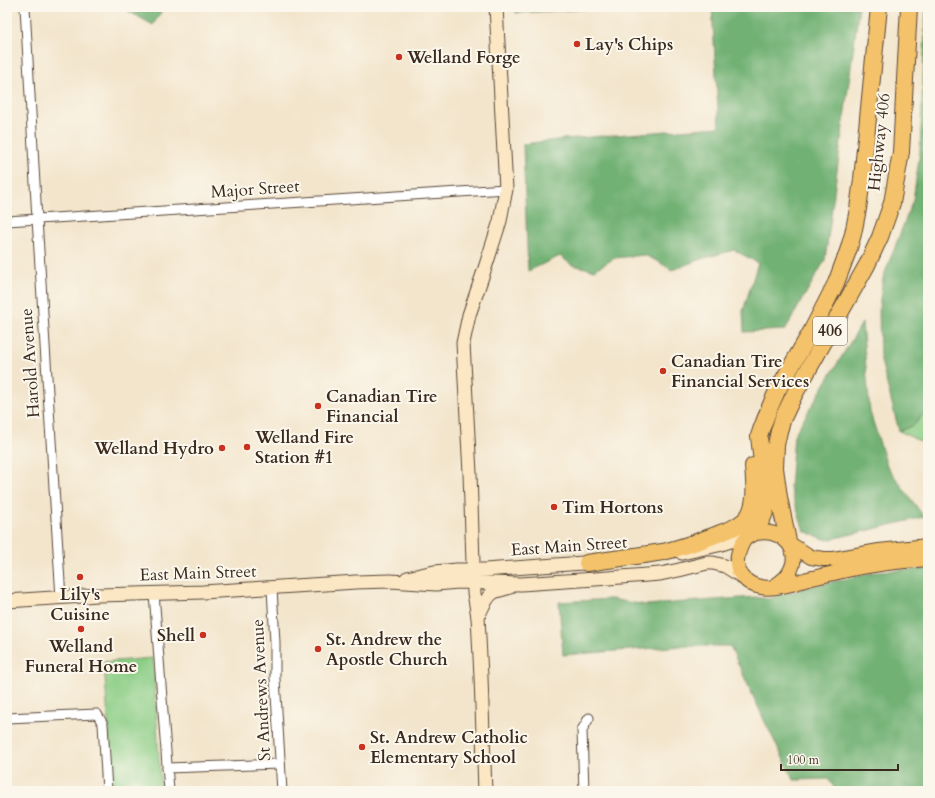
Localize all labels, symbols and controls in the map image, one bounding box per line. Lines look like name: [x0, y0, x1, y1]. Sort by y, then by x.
place label: Lay's Chips: [585, 33, 673, 56]
marker: Lay's Chips: [572, 39, 582, 49]
place label: Welland Forge: [406, 46, 521, 69]
marker: Welland Forge: [394, 52, 404, 62]
street label: Highway 406: [862, 92, 896, 192]
street label: Major Street: [210, 174, 301, 204]
street label: Harold Avenue: [15, 307, 45, 419]
road number: 406: [813, 317, 847, 345]
place label: Canadian Tire Financial Services: [671, 350, 809, 393]
marker: Canadian Tire Financial Services: [658, 366, 668, 376]
place label: Canadian Tire Financial: [326, 385, 438, 428]
marker: Canadian Tire Financial: [313, 401, 323, 411]
place label: Welland Fire Station #1: [254, 426, 354, 469]
place label: Welland Hydro: [93, 437, 214, 460]
marker: Welland Fire Station #1: [242, 442, 252, 452]
marker: Welland Hydro: [217, 443, 227, 453]
place label: Tim Hortons: [562, 496, 663, 519]
marker: Tim Hortons: [549, 502, 559, 512]
street label: East Main Street: [510, 530, 629, 562]
street label: East Main Street: [139, 559, 257, 587]
marker: Lily's Cuisine: [75, 572, 85, 582]
place label: Lily's Cuisine: [50, 583, 110, 626]
street label: St Andrews Avenue: [246, 618, 276, 762]
marker: Welland Funeral Home: [76, 624, 86, 634]
place label: Shell: [157, 624, 195, 647]
place label: St. Andrew the Apostle Church: [326, 628, 448, 671]
marker: Shell: [198, 630, 208, 640]
place label: Welland Funeral Home: [25, 635, 137, 678]
marker: St. Andrew the Apostle Church: [313, 644, 323, 654]
place label: St. Andrew Catholic Elementary School: [370, 726, 528, 769]
marker: St. Andrew Catholic Elementary School: [357, 742, 367, 752]
scale bar: [781, 746, 898, 772]
text: 100 m: [787, 752, 820, 768]

